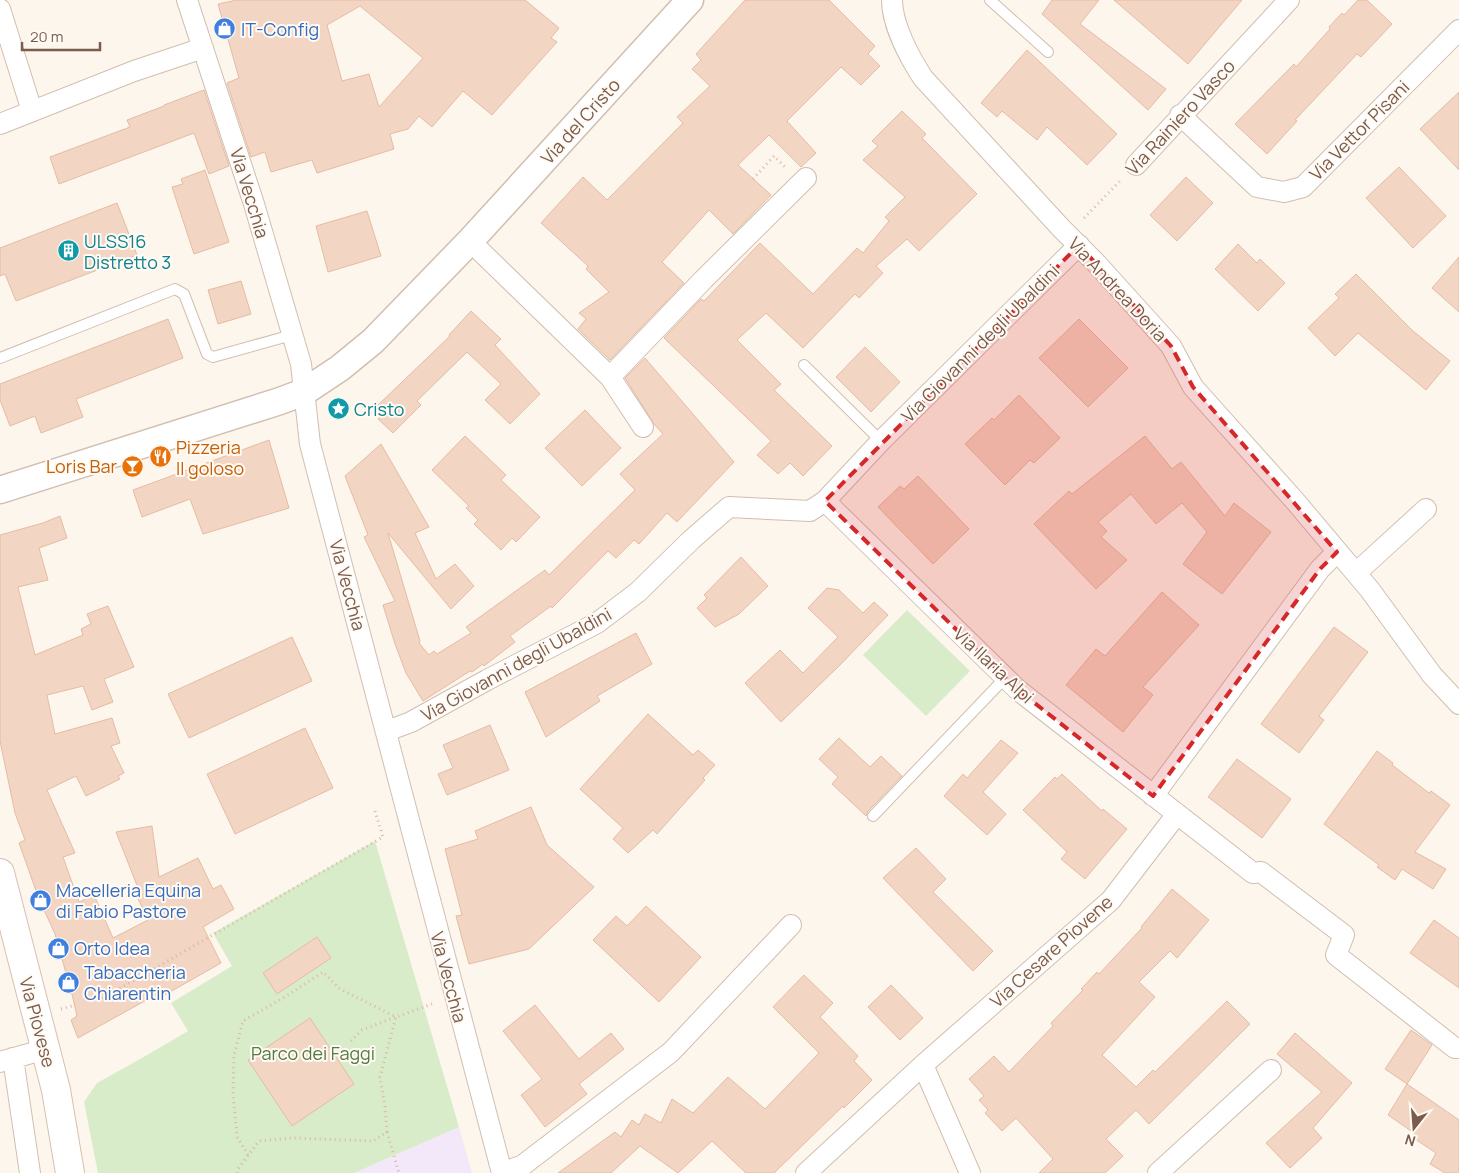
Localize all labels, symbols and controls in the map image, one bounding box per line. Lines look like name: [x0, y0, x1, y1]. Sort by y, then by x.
shop icon: IT-Config: [213, 17, 237, 41]
place label: IT-Config: [241, 17, 319, 41]
scale bar: [22, 20, 100, 52]
text: 20 m: [30, 26, 63, 47]
street label: Via Rainiero Vasco: [1120, 54, 1240, 180]
street label: Via del Cristo: [535, 73, 625, 169]
street label: Via Vettor Pisani: [1304, 75, 1414, 185]
street label: Via Vecchia: [225, 145, 275, 241]
place label: ULSS16 Distretto 3: [84, 229, 171, 274]
street label: Via Andrea Doria: [1063, 232, 1173, 346]
building icon: ULSS16 Distretto 3: [56, 239, 80, 263]
street label: Via Giovanni degli Ubaldini: [896, 259, 1064, 427]
place icon: Cristo: [326, 397, 350, 421]
place label: Cristo: [354, 397, 405, 421]
place label: Pizzeria II goloso: [176, 435, 244, 480]
restaurant icon: Pizzeria II goloso: [148, 445, 172, 469]
place label: Loris Bar: [46, 454, 118, 478]
bar icon: Loris Bar: [121, 454, 145, 478]
street label: Via Vecchia: [324, 537, 372, 633]
street label: Via Giovanni degli Ubaldini: [416, 602, 616, 726]
street label: Via Ilaria Alpi: [949, 622, 1039, 708]
place label: Macelleria Equina di Fabio Pastore: [56, 878, 201, 923]
shop icon: Macelleria Equina di Fabio Pastore: [28, 888, 52, 912]
street label: Via Cesare Piovene: [985, 890, 1117, 1012]
street label: Via Vecchia: [425, 929, 473, 1025]
shop icon: Orto Idea: [46, 936, 70, 960]
place label: Orto Idea: [74, 936, 150, 960]
place label: Tabaccheria Chiarentin: [84, 960, 186, 1005]
shop icon: Tabaccheria Chiarentin: [56, 970, 80, 994]
street label: Via Piovese: [14, 974, 62, 1070]
park label: Parco dei Faggi: [251, 1041, 375, 1065]
north arrow: [1389, 1103, 1439, 1153]
text: N: [1402, 1130, 1418, 1151]

